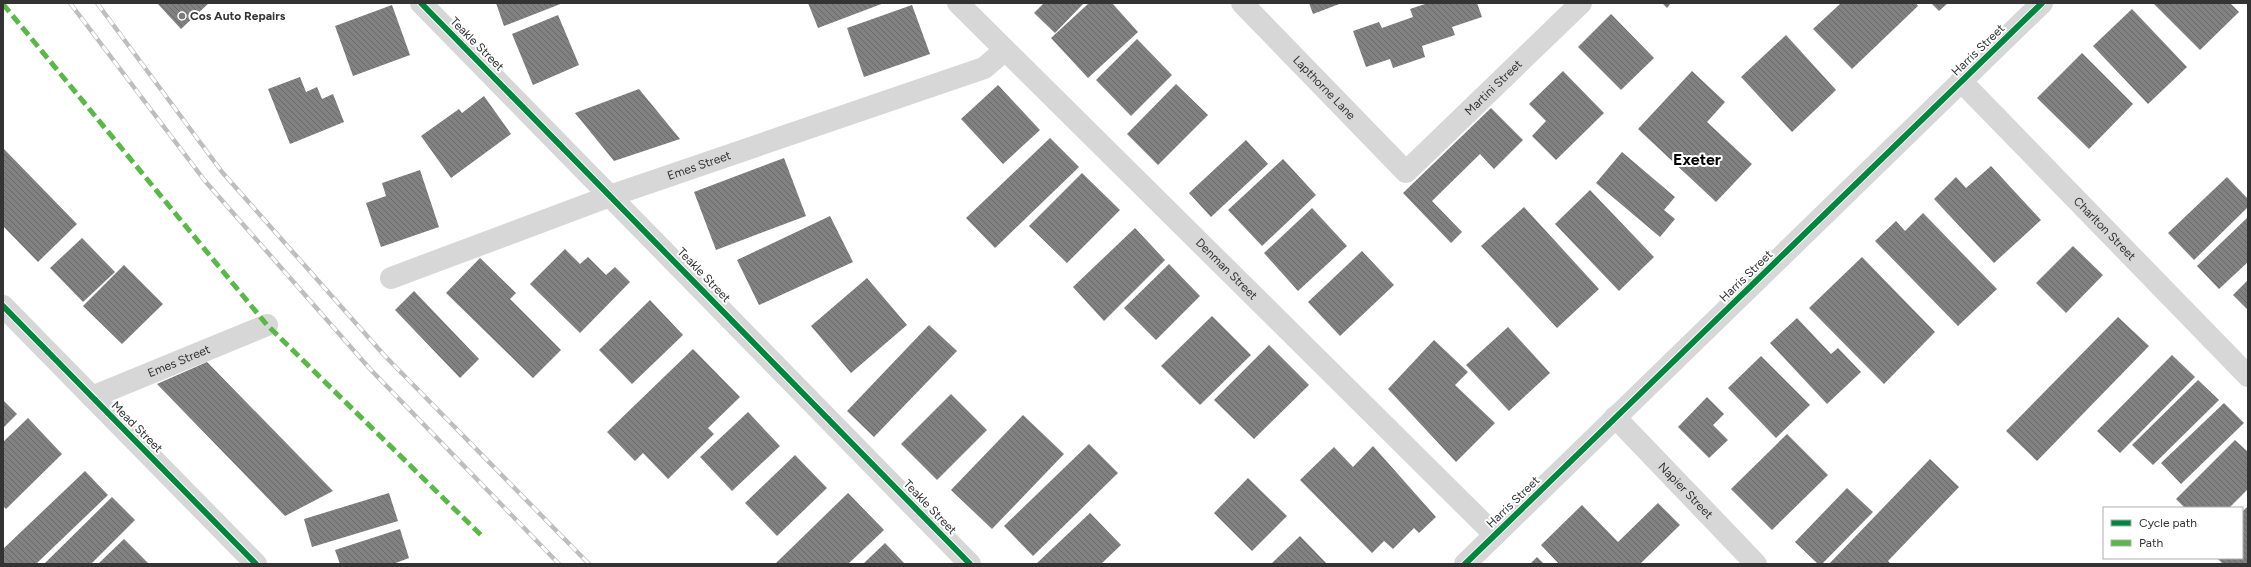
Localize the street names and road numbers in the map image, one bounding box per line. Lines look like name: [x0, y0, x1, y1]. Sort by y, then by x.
street label: Teakle Street: [447, 14, 507, 74]
street label: Harris Street: [1949, 21, 2008, 79]
street label: Lapthorne Lane: [1290, 53, 1359, 123]
street label: Martini Street: [1462, 57, 1525, 118]
street label: Emes Street: [666, 148, 733, 183]
street label: Charlton Street: [2071, 194, 2139, 264]
street label: Denman Street: [1193, 235, 1261, 303]
street label: Teakle Street: [675, 245, 734, 305]
street label: Harris Street: [1717, 247, 1776, 305]
street label: Emes Street: [146, 342, 213, 380]
street label: Mead Street: [109, 399, 166, 456]
street label: Napier Street: [1655, 460, 1716, 522]
street label: Harris Street: [1484, 473, 1543, 531]
street label: Teakle Street: [901, 477, 960, 537]

